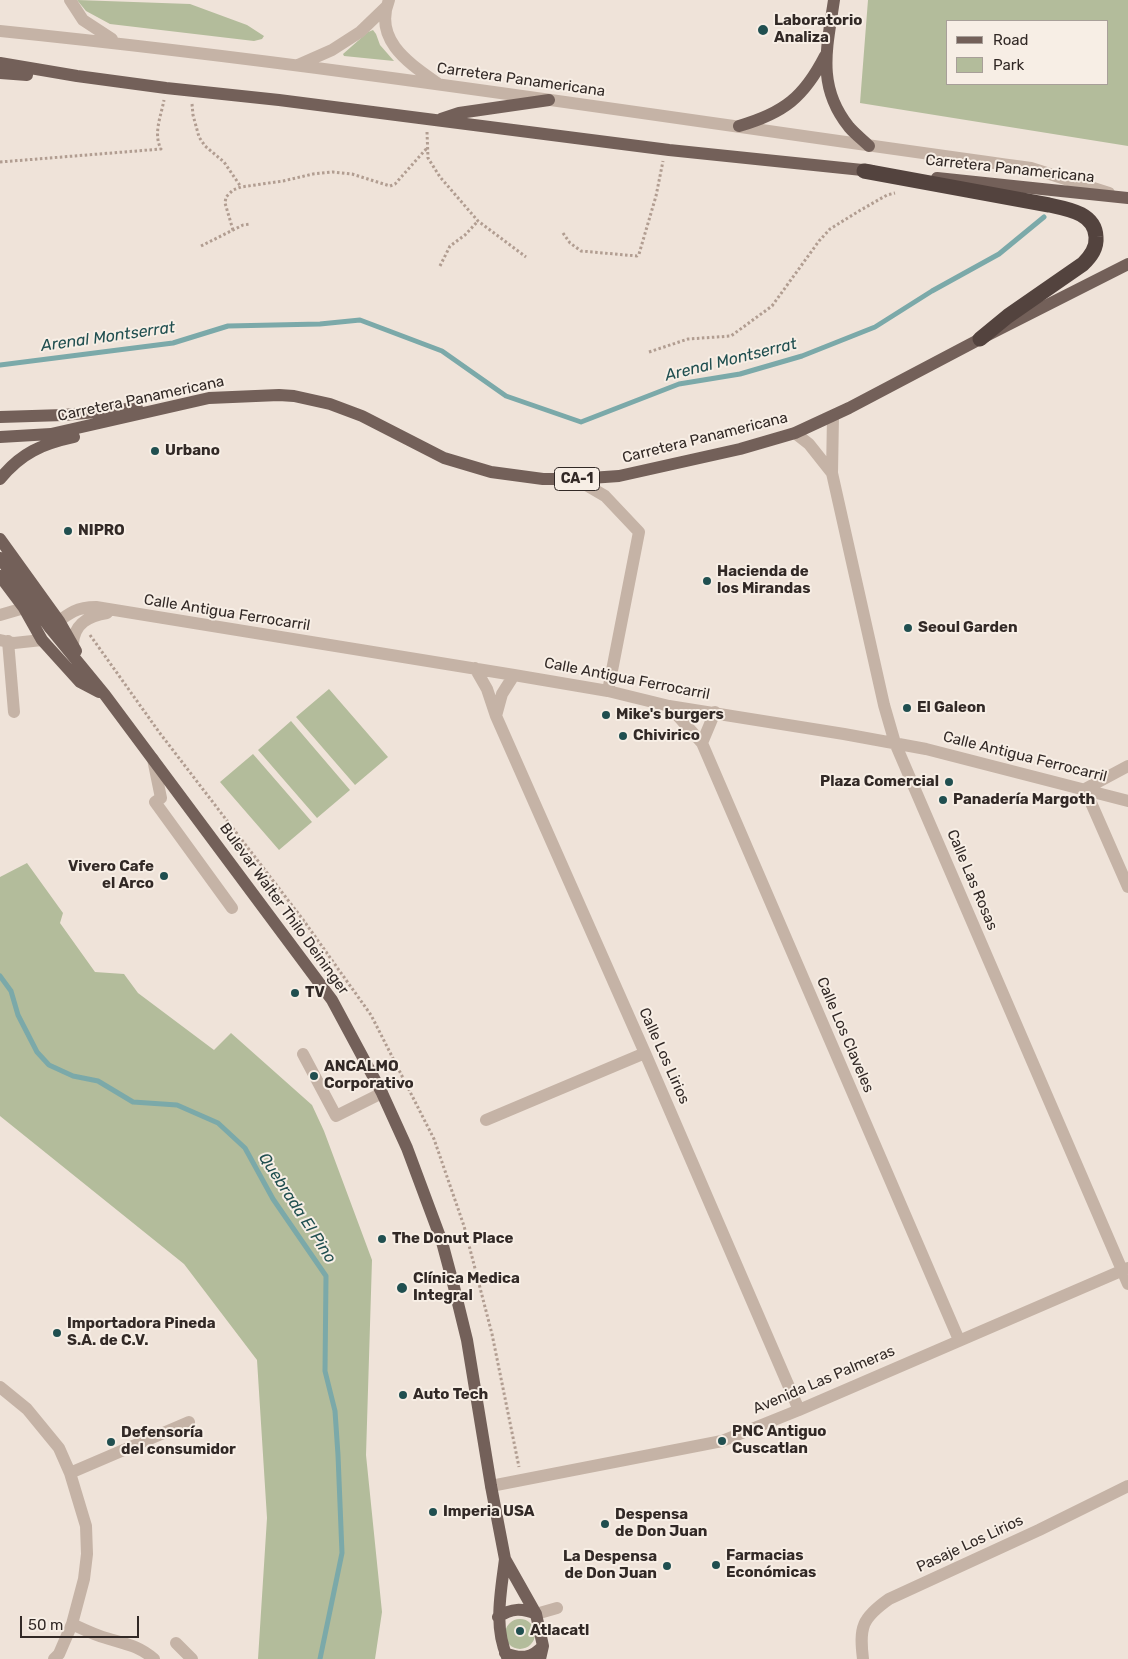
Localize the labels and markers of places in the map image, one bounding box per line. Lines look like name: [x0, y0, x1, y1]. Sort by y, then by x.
place label: Laboratorio Analiza: [774, 12, 862, 47]
marker: Laboratorio Analiza: [756, 23, 770, 37]
place label: Urbano: [165, 442, 220, 460]
marker: Urbano: [149, 445, 161, 457]
place label: NIPRO: [78, 522, 125, 540]
marker: NIPRO: [62, 525, 74, 537]
place label: Hacienda de los Mirandas: [717, 563, 810, 598]
marker: Hacienda de los Mirandas: [701, 575, 713, 587]
place label: Seoul Garden: [918, 619, 1018, 637]
marker: Seoul Garden: [902, 622, 914, 634]
place label: El Galeon: [917, 699, 986, 717]
marker: El Galeon: [901, 702, 913, 714]
place label: Mike's burgers: [616, 706, 724, 724]
marker: Mike's burgers: [600, 709, 612, 721]
place label: Chivirico: [633, 727, 700, 745]
marker: Chivirico: [617, 730, 629, 742]
place label: Plaza Comercial: [820, 773, 939, 791]
marker: Plaza Comercial: [943, 776, 955, 788]
place label: Panadería Margoth: [953, 791, 1095, 809]
marker: Panadería Margoth: [937, 794, 949, 806]
place label: Vivero Cafe el Arco: [68, 858, 154, 893]
marker: Vivero Cafe el Arco: [158, 870, 170, 882]
place label: TV: [305, 984, 325, 1002]
marker: TV: [289, 987, 301, 999]
place label: ANCALMO Corporativo: [324, 1058, 414, 1093]
marker: ANCALMO Corporativo: [308, 1070, 320, 1082]
place label: The Donut Place: [392, 1230, 513, 1248]
marker: The Donut Place: [376, 1233, 388, 1245]
place label: Clínica Medica Integral: [413, 1270, 520, 1305]
marker: Clínica Medica Integral: [395, 1281, 409, 1295]
place label: Importadora Pineda S.A. de C.V.: [67, 1315, 216, 1350]
marker: Importadora Pineda S.A. de C.V.: [51, 1327, 63, 1339]
place label: Auto Tech: [413, 1386, 488, 1404]
marker: Auto Tech: [397, 1389, 409, 1401]
place label: PNC Antiguo Cuscatlan: [732, 1423, 827, 1458]
place label: Defensoría del consumidor: [121, 1424, 236, 1459]
marker: PNC Antiguo Cuscatlan: [716, 1435, 728, 1447]
marker: Defensoría del consumidor: [105, 1436, 117, 1448]
place label: Imperia USA: [443, 1503, 535, 1521]
marker: Imperia USA: [427, 1506, 439, 1518]
place label: Despensa de Don Juan: [615, 1506, 707, 1541]
marker: Despensa de Don Juan: [599, 1518, 611, 1530]
place label: Farmacias Económicas: [726, 1547, 816, 1582]
place label: La Despensa de Don Juan: [563, 1548, 657, 1583]
marker: Farmacias Económicas: [710, 1559, 722, 1571]
marker: La Despensa de Don Juan: [661, 1560, 673, 1572]
place label: Atlacatl: [530, 1622, 589, 1640]
marker: Atlacatl: [514, 1625, 526, 1637]

